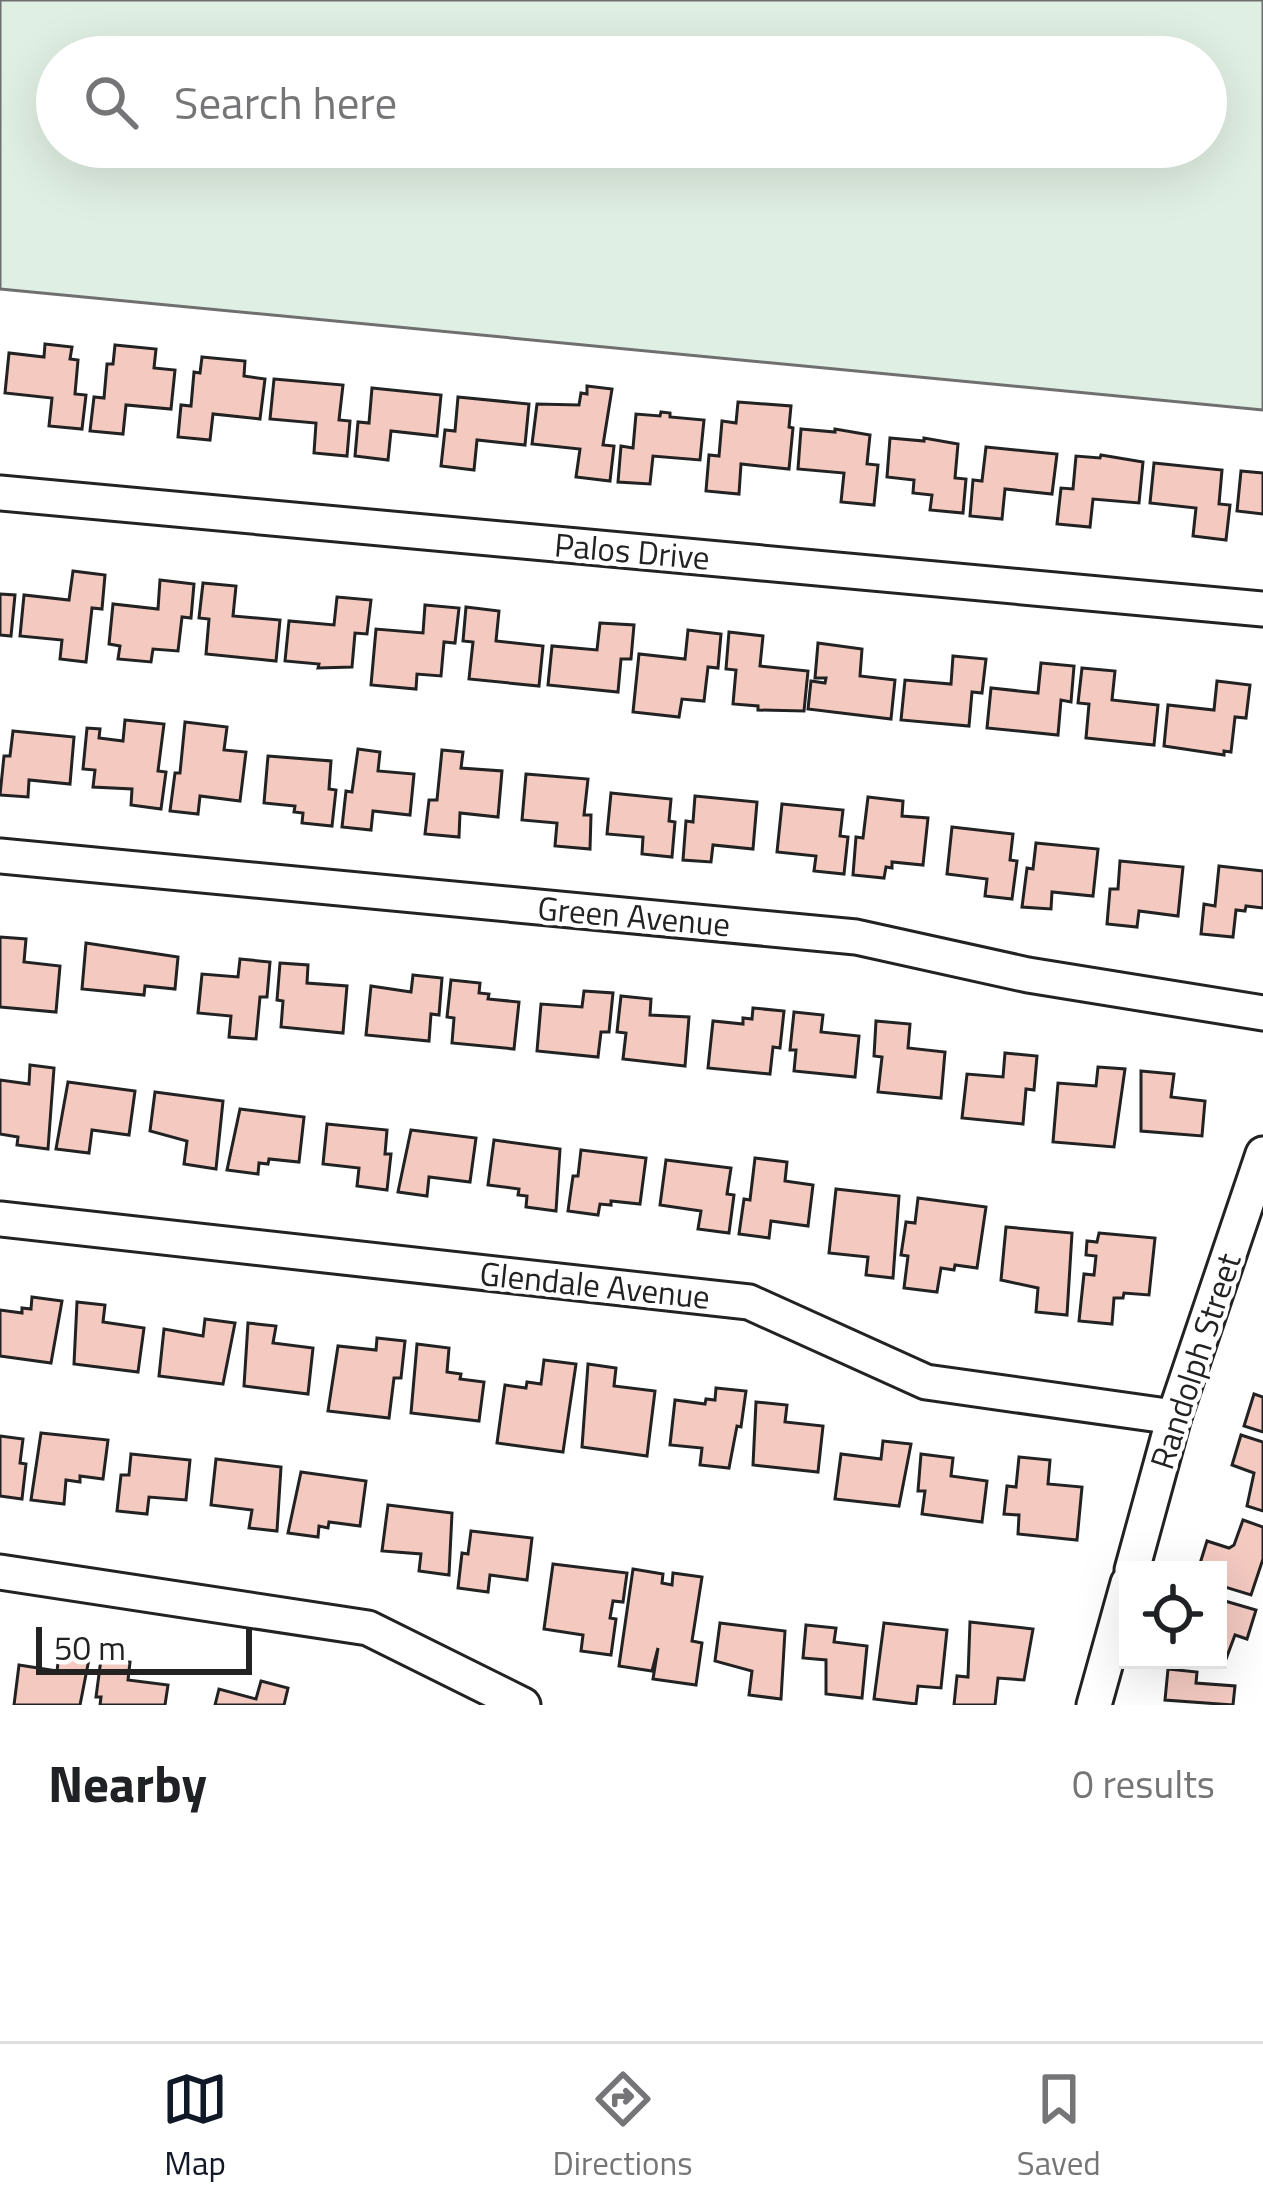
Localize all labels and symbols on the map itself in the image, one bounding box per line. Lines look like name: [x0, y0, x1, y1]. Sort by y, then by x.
street label: Palos Drive: [552, 519, 712, 583]
street label: Green Avenue: [536, 883, 732, 949]
street label: Randolph Street: [1137, 1246, 1254, 1476]
street label: Glendale Avenue: [477, 1248, 713, 1322]
scale bar: [36, 1621, 252, 1674]

